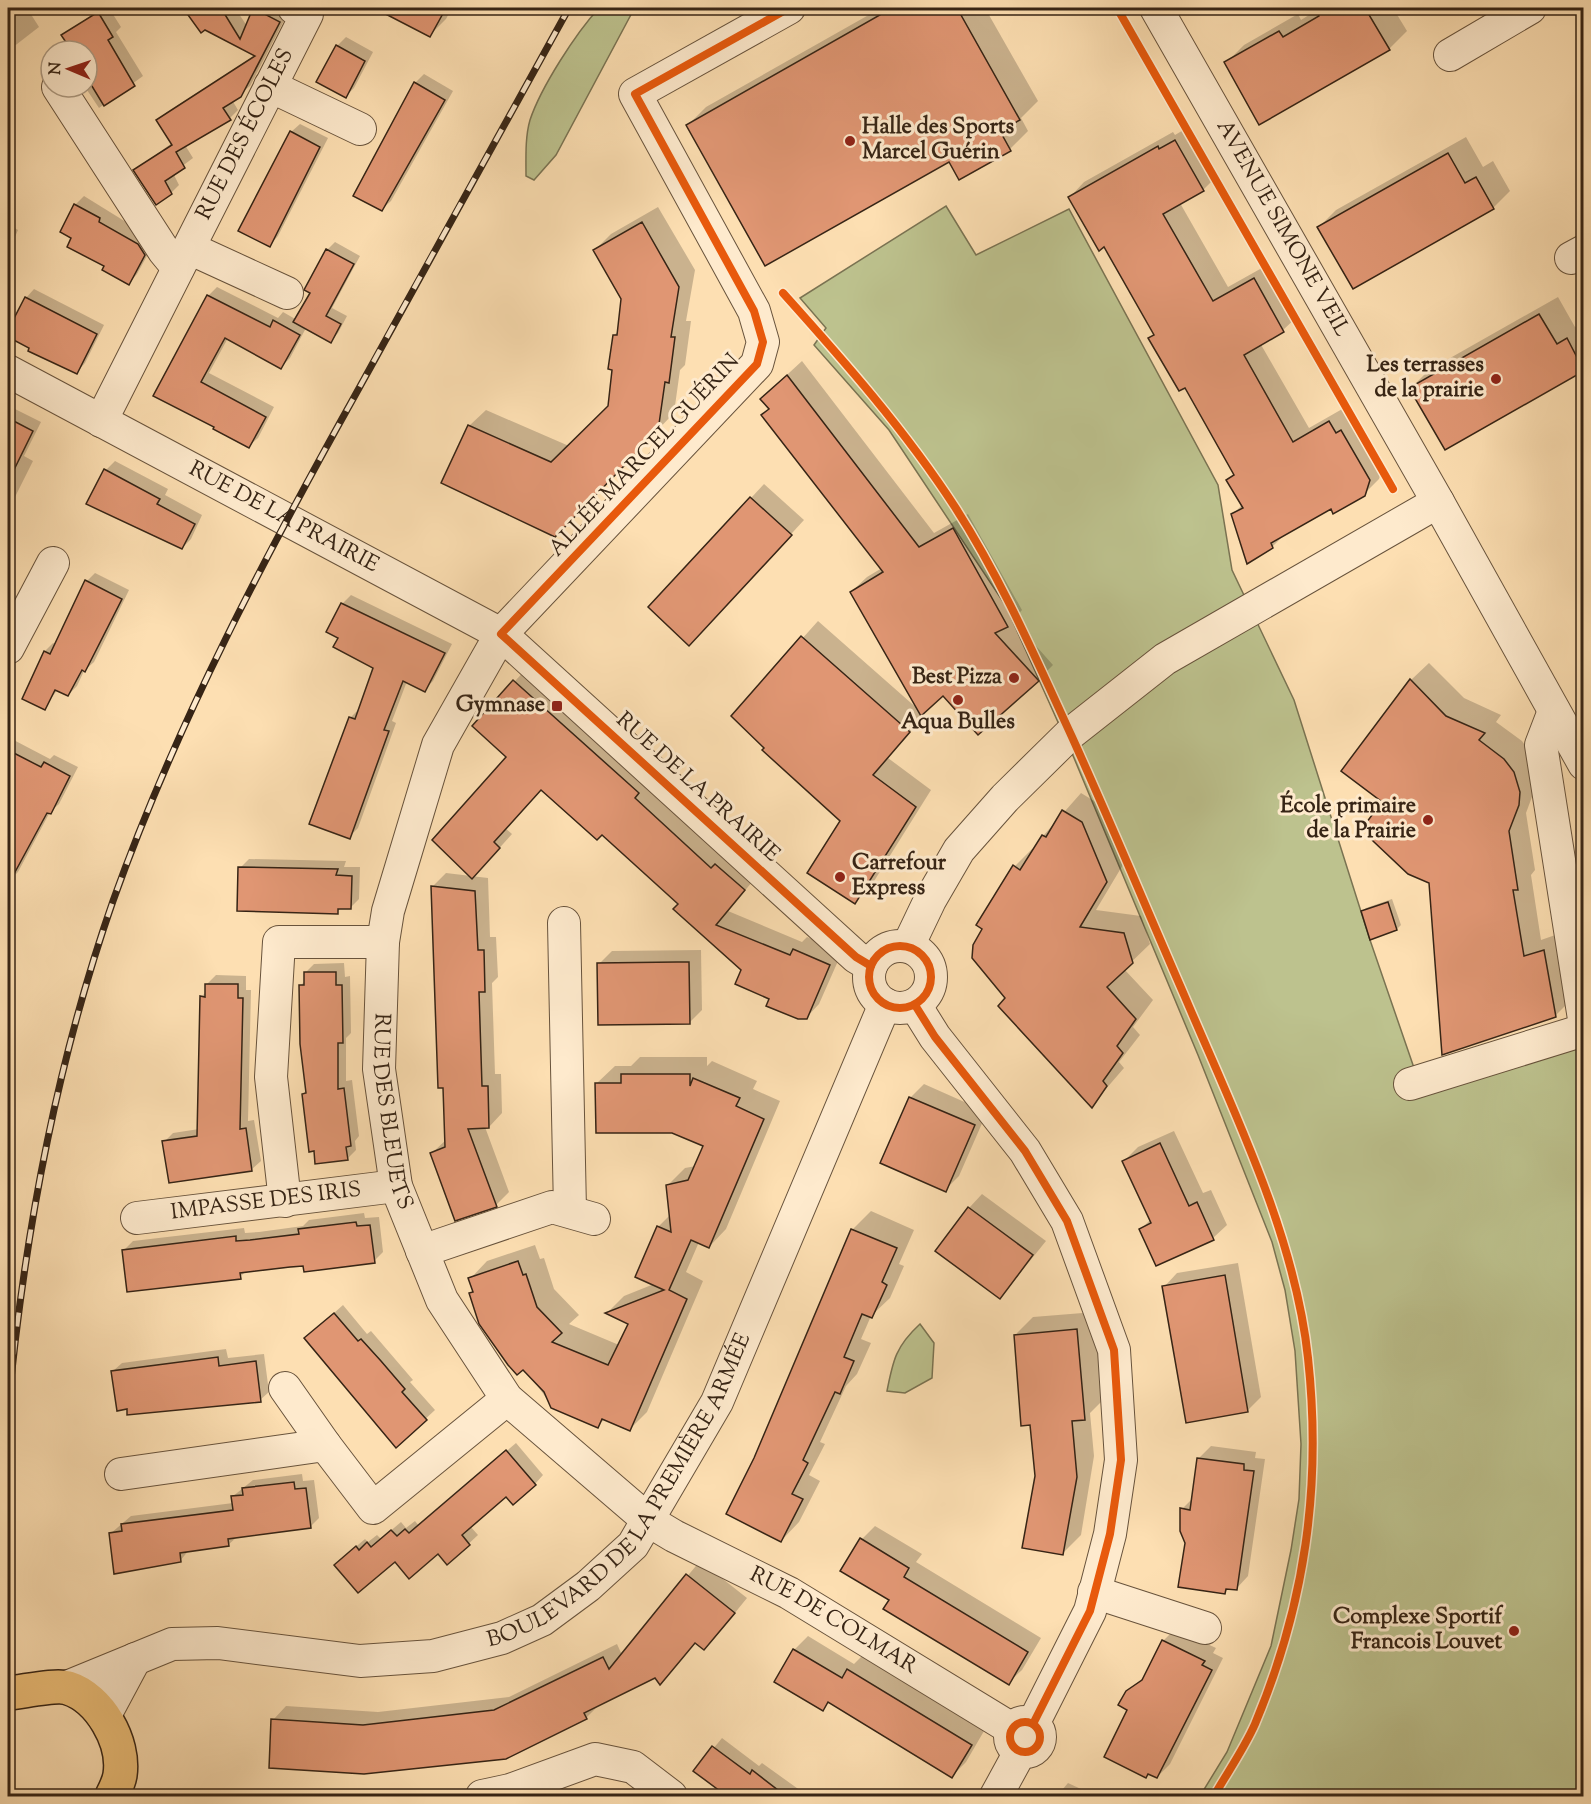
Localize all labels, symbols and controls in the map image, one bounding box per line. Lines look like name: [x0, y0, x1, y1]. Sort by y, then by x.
north arrow: [39, 39, 99, 99]
street label: RUE DES ÉCOLES: [189, 43, 303, 226]
text: N: [45, 62, 68, 75]
place label: Halle des Sports Marcel Guérin: [862, 112, 1014, 169]
street label: AVENUE SIMONE VEIL: [1207, 114, 1357, 343]
marker: Halle des Sports Marcel Guérin: [843, 134, 857, 148]
street label: ALLÉE MARCEL GUÉRIN: [541, 347, 748, 565]
place label: Les terrasses de la prairie: [1367, 350, 1484, 407]
marker: Les terrasses de la prairie: [1489, 372, 1503, 386]
street label: RUE DE LA PRAIRIE: [183, 454, 384, 582]
place label: Best Pizza: [912, 662, 1003, 694]
marker: Best Pizza: [1007, 671, 1021, 685]
place label: Gymnase: [456, 690, 545, 722]
marker: Aqua Bulles: [951, 693, 965, 707]
marker: Gymnase: [550, 699, 564, 713]
street label: RUE DE LA PRAIRIE: [608, 705, 786, 871]
place label: Aqua Bulles: [901, 707, 1015, 739]
place label: École primaire de la Prairie: [1280, 790, 1416, 848]
marker: École primaire de la Prairie: [1421, 813, 1435, 827]
place label: Carrefour Express: [852, 848, 947, 905]
marker: Carrefour Express: [833, 870, 847, 884]
street label: RUE DES BLEUETS: [362, 1012, 420, 1215]
street label: IMPASSE DES IRIS: [169, 1174, 363, 1230]
street label: BOULEVARD DE LA PREMIÈRE ARMÉE: [484, 1329, 760, 1657]
street label: RUE DE COLMAR: [744, 1560, 923, 1683]
place label: Complexe Sportif Francois Louvet: [1333, 1602, 1503, 1659]
marker: Complexe Sportif Francois Louvet: [1507, 1624, 1521, 1638]

